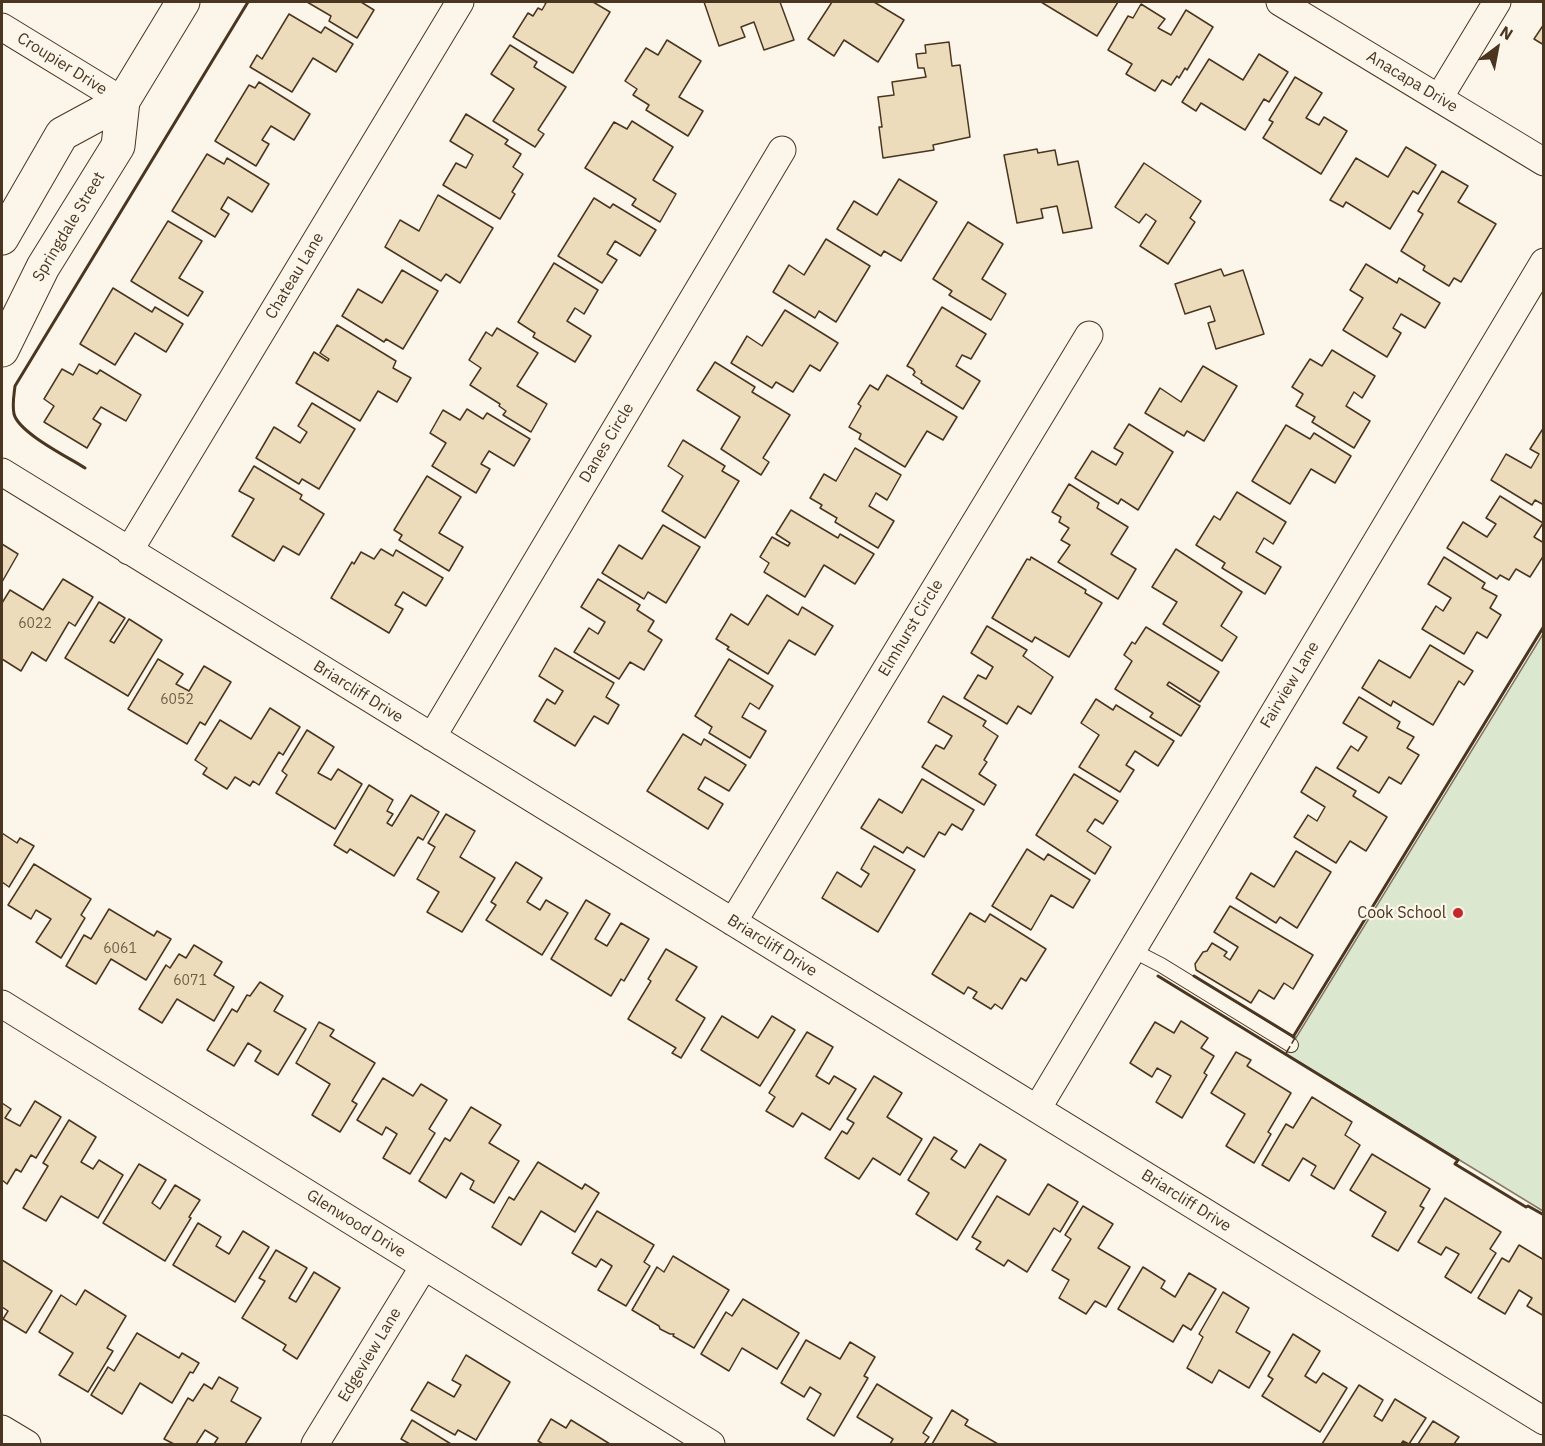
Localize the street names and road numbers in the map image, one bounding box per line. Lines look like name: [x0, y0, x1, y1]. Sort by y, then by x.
street label: Croupier Drive: [13, 29, 111, 99]
street label: Anacapa Drive: [1363, 47, 1461, 117]
street label: Springdale Street: [29, 169, 109, 285]
street label: Chateau Lane: [262, 229, 328, 323]
street label: Danes Circle: [576, 400, 638, 486]
street label: Elmhurst Circle: [875, 576, 947, 680]
street label: Fairview Lane: [1257, 638, 1323, 732]
street label: Briarcliff Drive: [310, 657, 406, 727]
street label: Briarcliff Drive: [724, 911, 820, 981]
street label: Briarcliff Drive: [1138, 1166, 1234, 1236]
street label: Glenwood Drive: [303, 1186, 409, 1262]
street label: Edgeview Lane: [334, 1304, 406, 1406]

